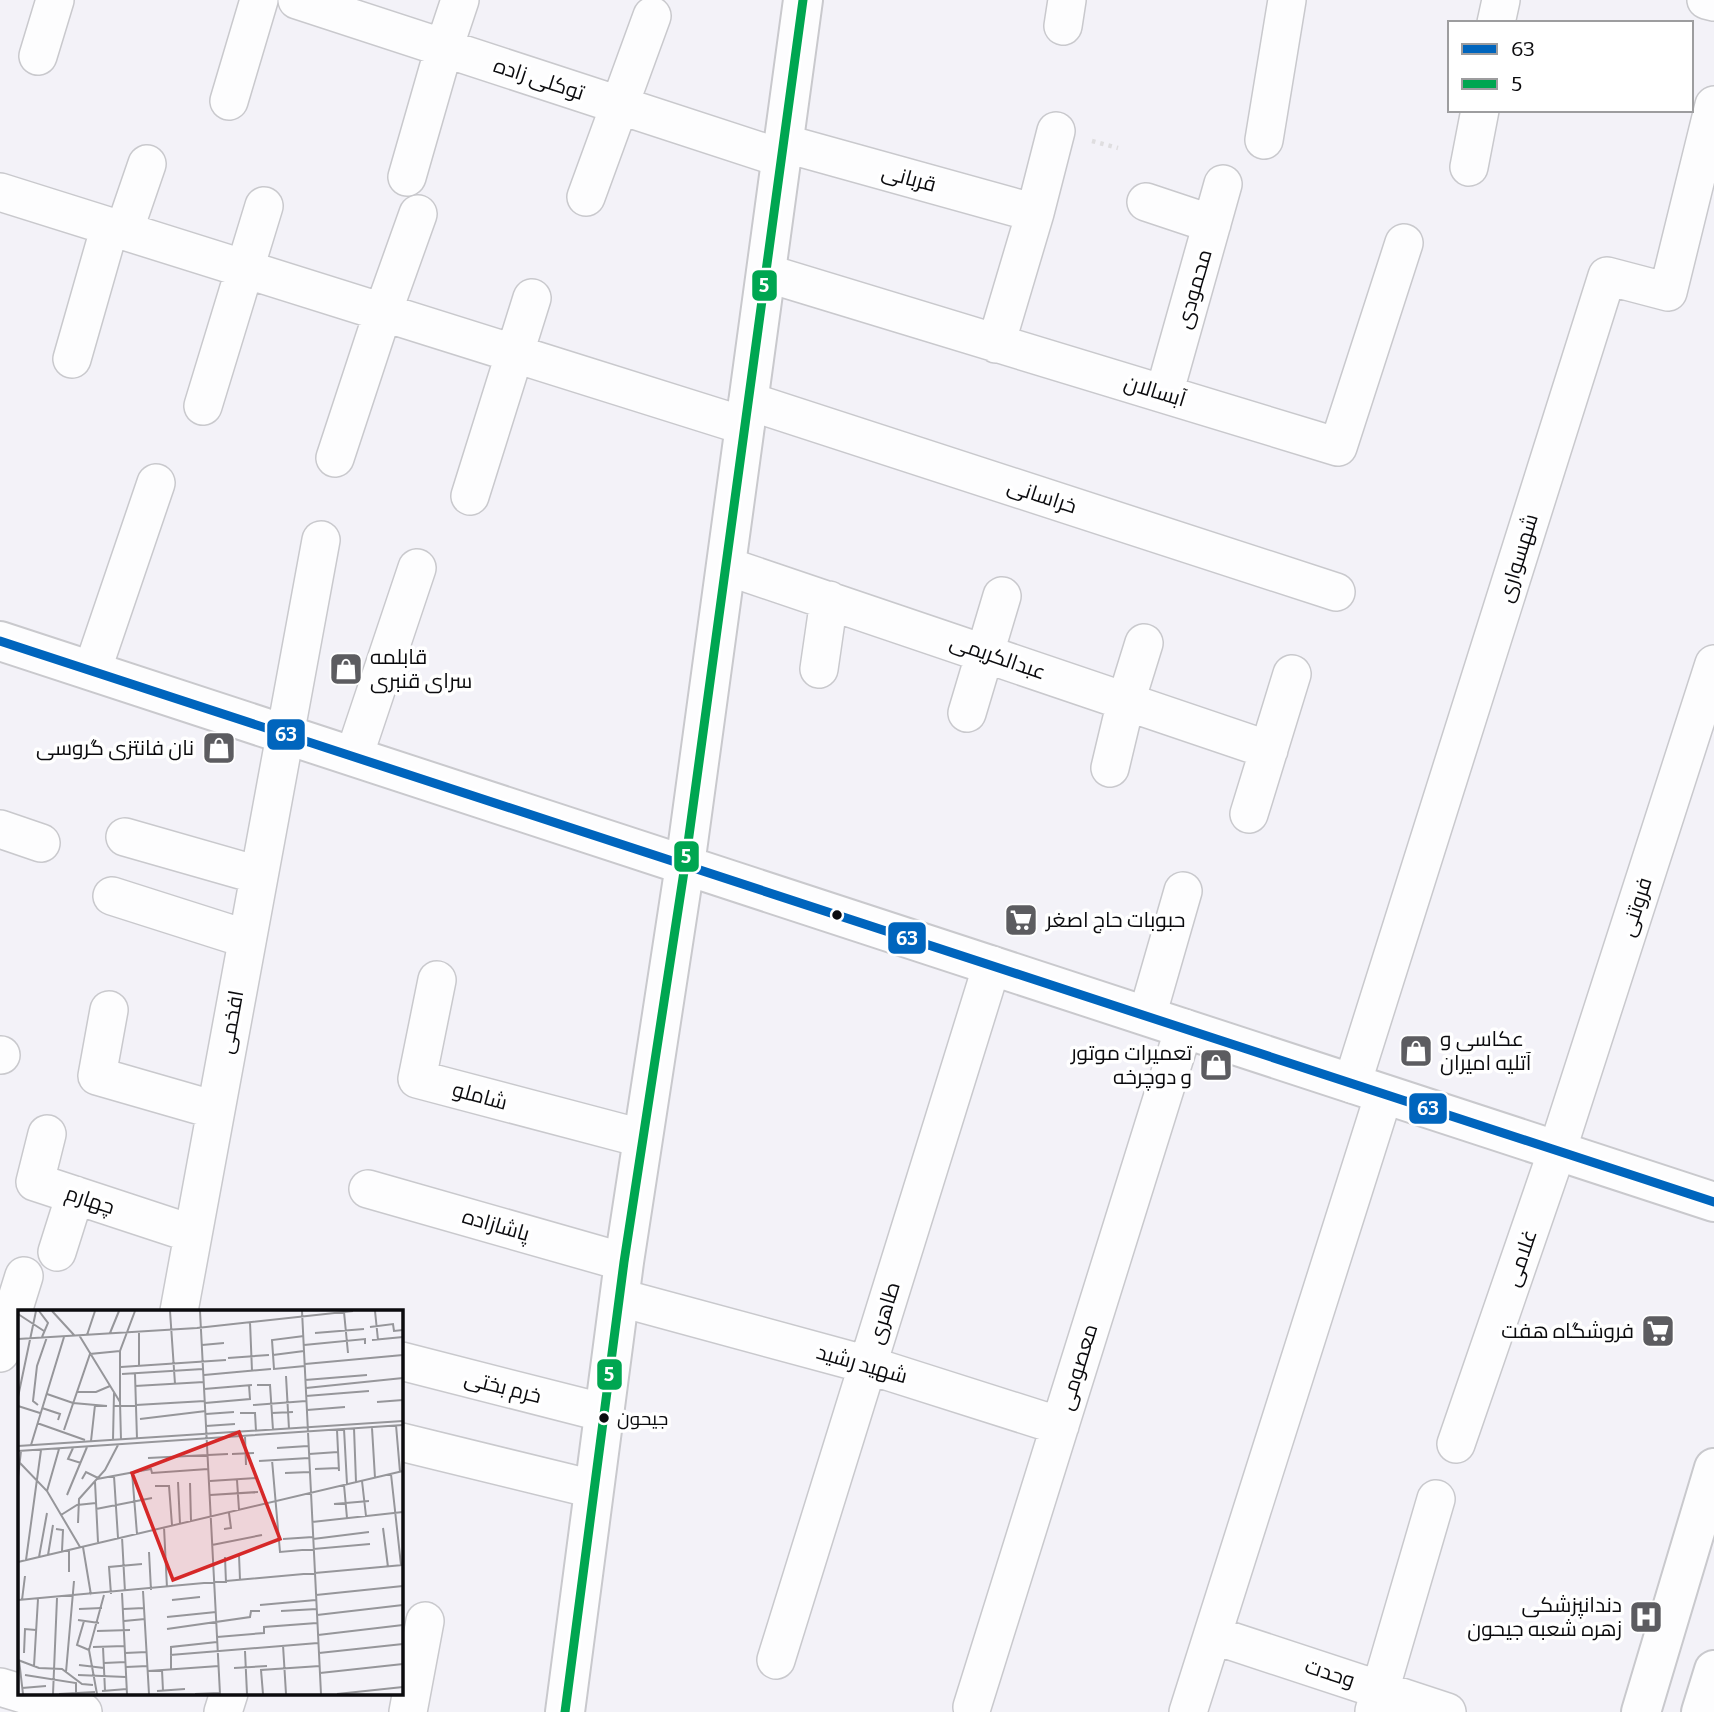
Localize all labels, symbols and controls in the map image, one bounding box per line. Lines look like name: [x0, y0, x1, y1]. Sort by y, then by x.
legend: [1448, 21, 1693, 112]
text: 63: [1511, 36, 1535, 62]
street label: توکلی زاده: [490, 52, 588, 106]
text: 5: [1511, 71, 1522, 97]
street label: قربانی: [879, 158, 939, 198]
street label: محمودی: [1170, 246, 1218, 332]
line badge: 5: [751, 269, 778, 302]
text: 5: [759, 274, 769, 297]
street label: آبسالان: [1121, 369, 1189, 413]
street label: خراسانی: [1004, 473, 1080, 519]
street label: شهسواری: [1492, 510, 1544, 606]
street label: عبدالکریمی: [947, 628, 1049, 686]
place label: قابلمه سرای قنبری: [370, 644, 472, 694]
shop icon: قابلمه سرای قنبری: [327, 650, 365, 688]
line badge: 63: [266, 718, 306, 751]
text: 63: [275, 723, 297, 746]
shop icon: نان فانتزی گروسی: [200, 729, 238, 767]
place label: نان فانتزی گروسی: [36, 735, 194, 761]
line badge: 5: [673, 840, 700, 873]
text: 5: [681, 845, 691, 868]
street label: فروتنی: [1614, 874, 1658, 940]
supermarket icon: حبوبات حاج اصغر: [1002, 901, 1040, 939]
place label: حبوبات حاج اصغر: [1045, 907, 1185, 934]
unlabelled marker: [830, 908, 844, 922]
line badge: 63: [887, 921, 927, 955]
text: 63: [896, 927, 918, 950]
street label: افخمی: [213, 988, 249, 1056]
place label: عکاسی و آتلیه امیران: [1440, 1026, 1532, 1076]
shop icon: عکاسی و آتلیه امیران: [1397, 1032, 1435, 1070]
place label: تعمیرات موتور و دوچرخه: [1070, 1040, 1192, 1091]
shop icon: تعمیرات موتور و دوچرخه: [1197, 1046, 1235, 1084]
street label: شاملو: [450, 1076, 510, 1116]
line badge: 63: [1408, 1092, 1448, 1125]
text: 63: [1417, 1097, 1439, 1120]
street label: چهارم: [62, 1180, 118, 1221]
street label: پاشازاده: [459, 1203, 533, 1248]
street label: غلامی: [1499, 1226, 1543, 1290]
street label: طاهری: [862, 1279, 906, 1347]
inset map: [18, 1310, 402, 1694]
supermarket icon: فروشگاه هفت: [1639, 1312, 1677, 1350]
place label: فروشگاه هفت: [1501, 1318, 1634, 1344]
street label: معصومی: [1053, 1321, 1103, 1413]
street label: شهید رشید: [814, 1339, 910, 1389]
line badge: 5: [596, 1358, 623, 1391]
text: 5: [604, 1363, 614, 1386]
street label: خرم بختی: [462, 1365, 544, 1410]
place label: جیحون: [617, 1407, 668, 1430]
marker: جیحون: [597, 1411, 611, 1425]
place label: دندانپزشکی زهره شعبه جیحون: [1467, 1592, 1622, 1642]
hospital icon: دندانپزشکی زهره شعبه جیحون: [1627, 1598, 1665, 1636]
street label: وحدت: [1302, 1653, 1358, 1693]

